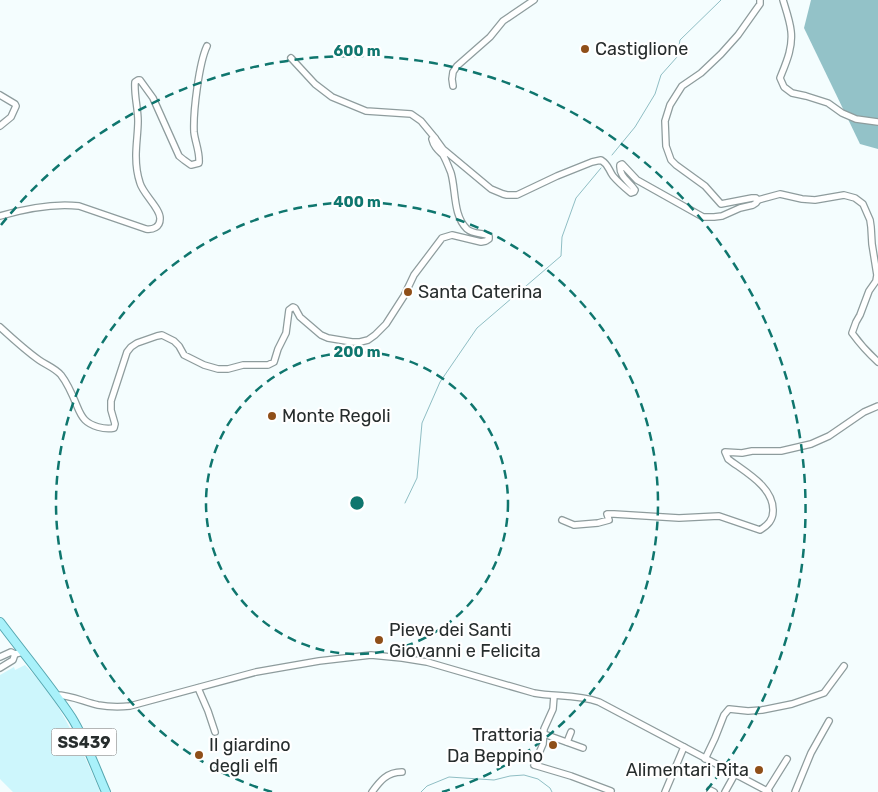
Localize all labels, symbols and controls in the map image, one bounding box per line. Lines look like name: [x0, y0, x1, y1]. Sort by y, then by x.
place label: Castiglione: [595, 38, 688, 60]
text: 600 m: [333, 42, 381, 60]
marker: Castiglione: [579, 43, 591, 55]
text: 400 m: [333, 193, 381, 211]
place label: Santa Caterina: [418, 281, 542, 303]
marker: Santa Caterina: [402, 286, 414, 298]
text: 200 m: [333, 343, 381, 361]
place label: Monte Regoli: [282, 405, 391, 427]
marker: Monte Regoli: [266, 410, 278, 422]
centre of rings: [348, 494, 366, 512]
place label: Pieve dei Santi Giovanni e Felicita: [389, 619, 541, 662]
marker: Pieve dei Santi Giovanni e Felicita: [373, 634, 385, 646]
place label: Trattoria Da Beppino: [447, 724, 543, 767]
road number: SS439: [52, 729, 116, 756]
place label: Il giardino degli elfi: [209, 734, 291, 777]
marker: Trattoria Da Beppino: [547, 739, 559, 751]
marker: Il giardino degli elfi: [193, 749, 205, 761]
place label: Alimentari Rita: [626, 759, 749, 781]
marker: Alimentari Rita: [753, 764, 765, 776]

